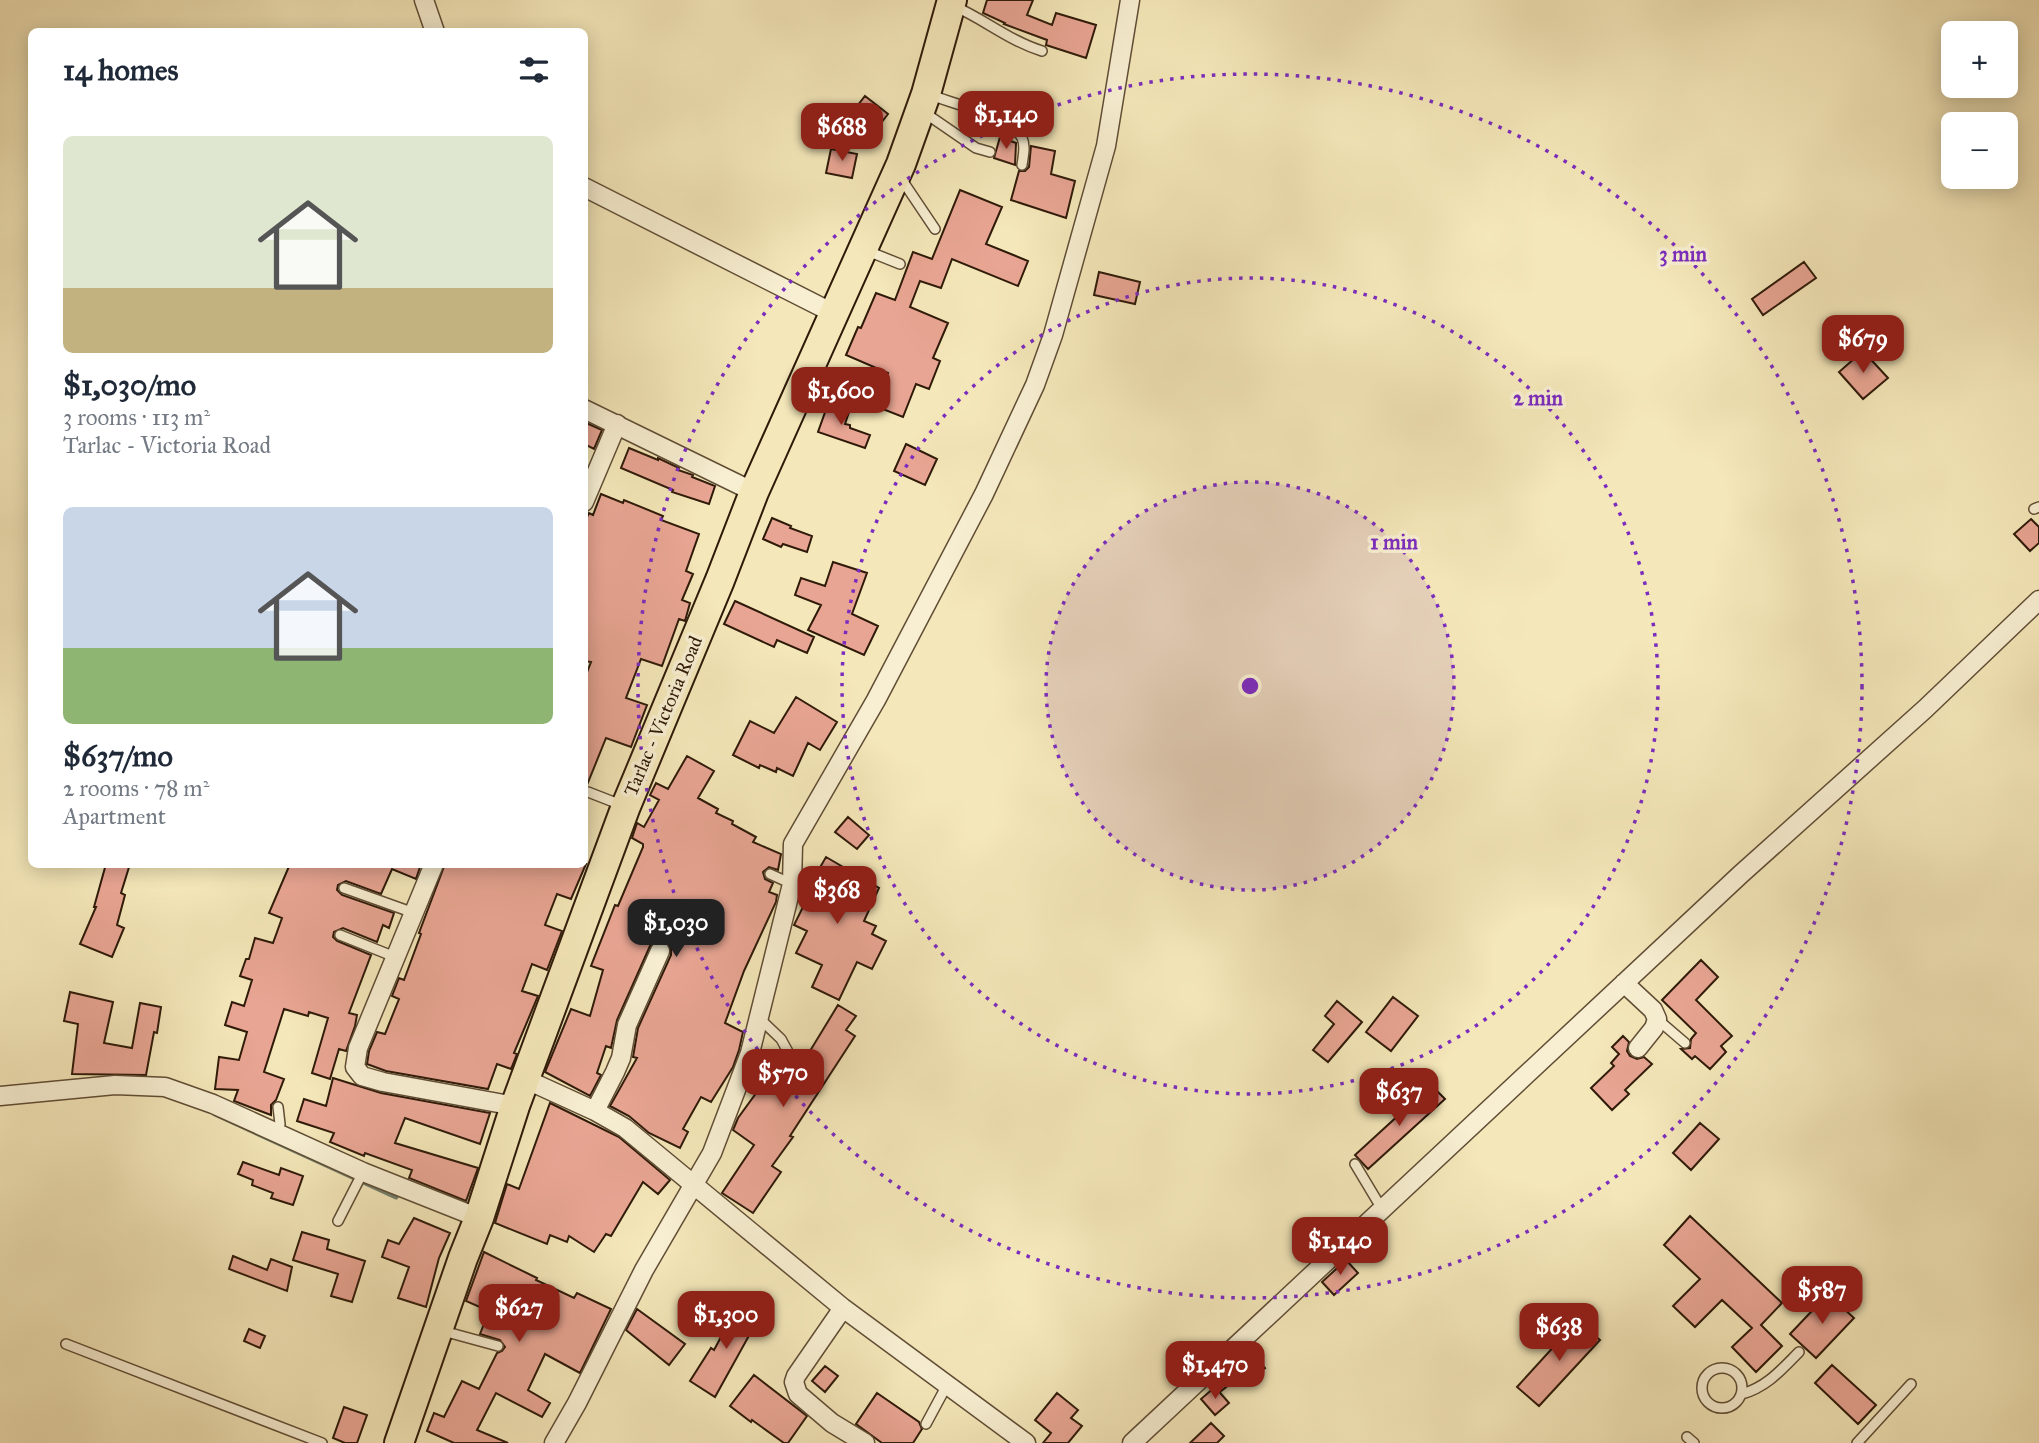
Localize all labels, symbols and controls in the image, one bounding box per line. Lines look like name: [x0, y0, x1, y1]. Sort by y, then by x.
map controls: [1941, 21, 2018, 189]
button: +: [1941, 21, 2018, 98]
icon: filters: [515, 51, 553, 89]
text: 14 homes: [63, 52, 178, 88]
pin: $1,140: [949, 92, 1063, 151]
text: $1,140: [974, 100, 1038, 128]
pin: $688: [801, 104, 883, 163]
text: $688: [817, 112, 867, 140]
button: −: [1941, 112, 2018, 189]
icon: home: [245, 182, 371, 308]
text: 3 min: [1659, 241, 1707, 267]
pin: $679: [1822, 316, 1904, 375]
text: $679: [1838, 324, 1888, 352]
text: $1,030/mo: [63, 367, 196, 403]
pin: $1,600: [784, 368, 898, 427]
text: $1,600: [807, 376, 875, 404]
text: 2 min: [1513, 385, 1563, 411]
text: 3 rooms · 113 m²: [63, 403, 210, 431]
text: Tarlac - Victoria Road: [63, 431, 271, 459]
text: 1 min: [1370, 529, 1418, 555]
icon: home: [245, 553, 371, 679]
street label: Tarlac - Victoria Road: [619, 632, 707, 800]
centre of rings: [1238, 674, 1262, 698]
text: $637/mo: [63, 738, 173, 774]
text: 2 rooms · 78 m²: [63, 774, 209, 802]
text: Apartment: [63, 802, 166, 830]
pin: $368: [796, 866, 878, 926]
text: $368: [813, 875, 861, 903]
pin: $1,030: [619, 900, 733, 959]
text: $1,030: [644, 908, 708, 936]
pin: $570: [742, 1050, 824, 1109]
text: $570: [758, 1058, 808, 1086]
pin: $637: [1358, 1068, 1440, 1128]
text: $637: [1375, 1077, 1423, 1105]
pin: $1,140: [1283, 1218, 1397, 1277]
text: $1,140: [1308, 1226, 1372, 1254]
pin: $587: [1781, 1266, 1863, 1326]
text: $587: [1798, 1275, 1847, 1303]
pin: $627: [478, 1284, 560, 1344]
pin: $1,300: [669, 1292, 783, 1351]
text: $627: [495, 1293, 543, 1321]
text: $1,300: [694, 1300, 758, 1328]
pin: $638: [1518, 1304, 1600, 1363]
text: $638: [1535, 1312, 1583, 1340]
pin: $1,470: [1158, 1342, 1272, 1401]
text: $1,470: [1182, 1350, 1248, 1378]

